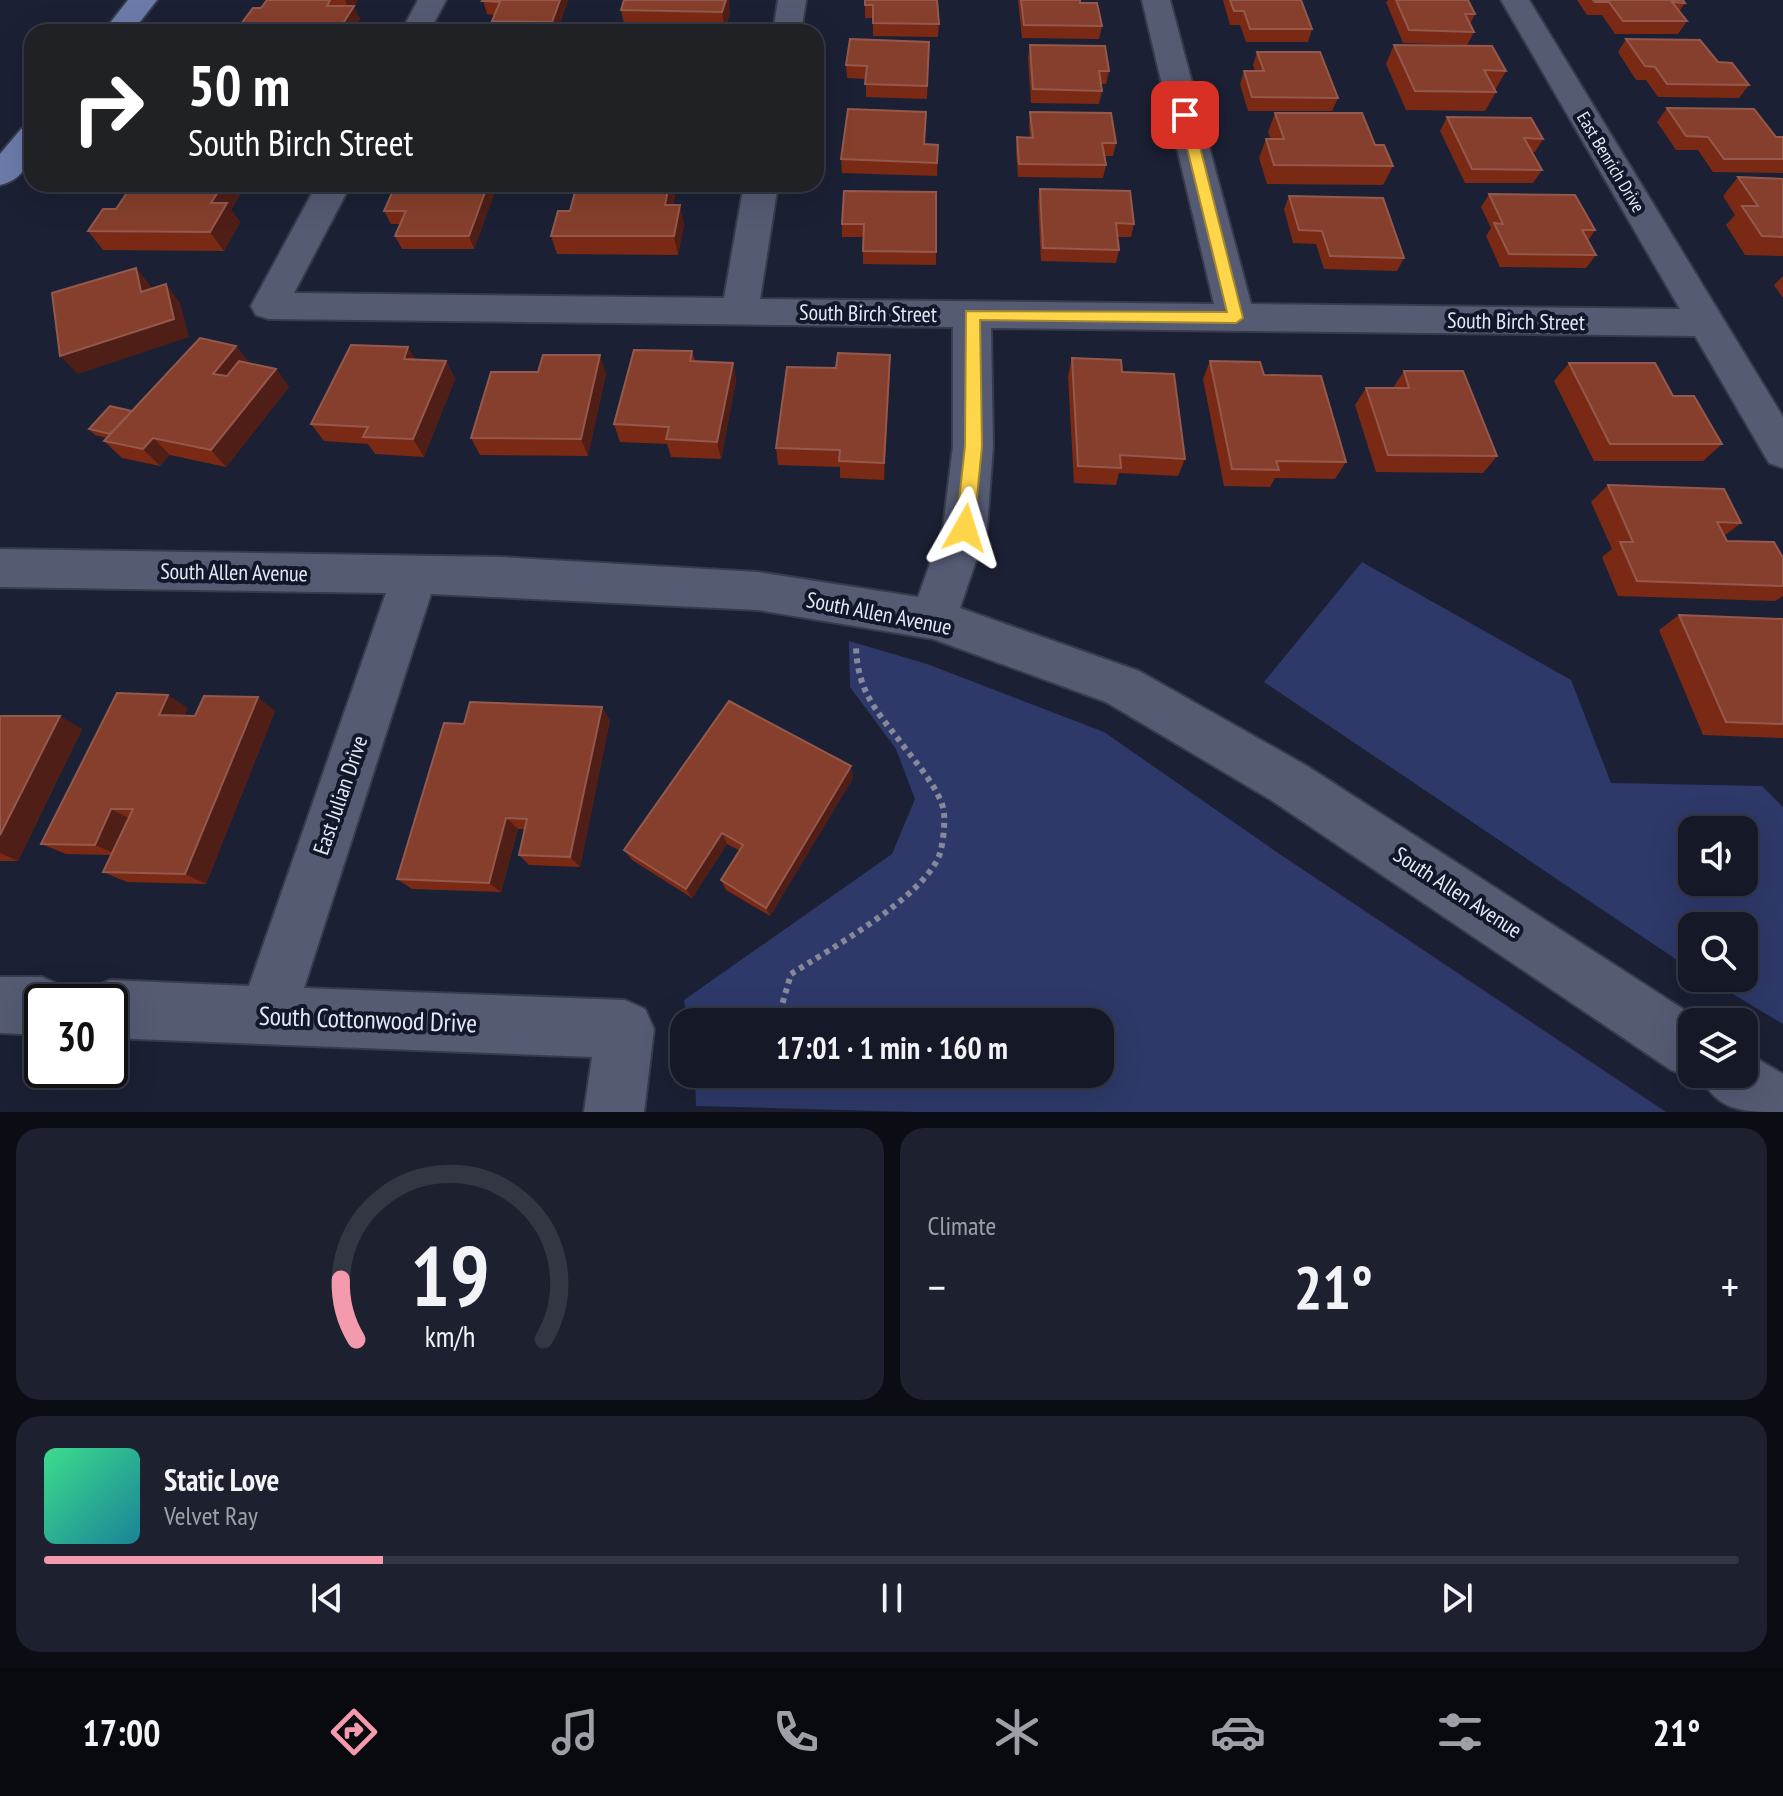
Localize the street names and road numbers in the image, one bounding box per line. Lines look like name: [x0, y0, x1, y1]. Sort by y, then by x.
street label: East Benrich Drive: [1572, 108, 1650, 216]
street label: South Birch Street: [799, 298, 937, 328]
street label: South Birch Street: [1447, 306, 1585, 336]
street label: South Allen Avenue: [160, 557, 308, 587]
street label: South Allen Avenue: [804, 585, 954, 641]
street label: East Julian Drive: [307, 732, 373, 858]
street label: South Allen Avenue: [1389, 840, 1527, 944]
street label: South Cottonwood Drive: [258, 999, 478, 1039]

